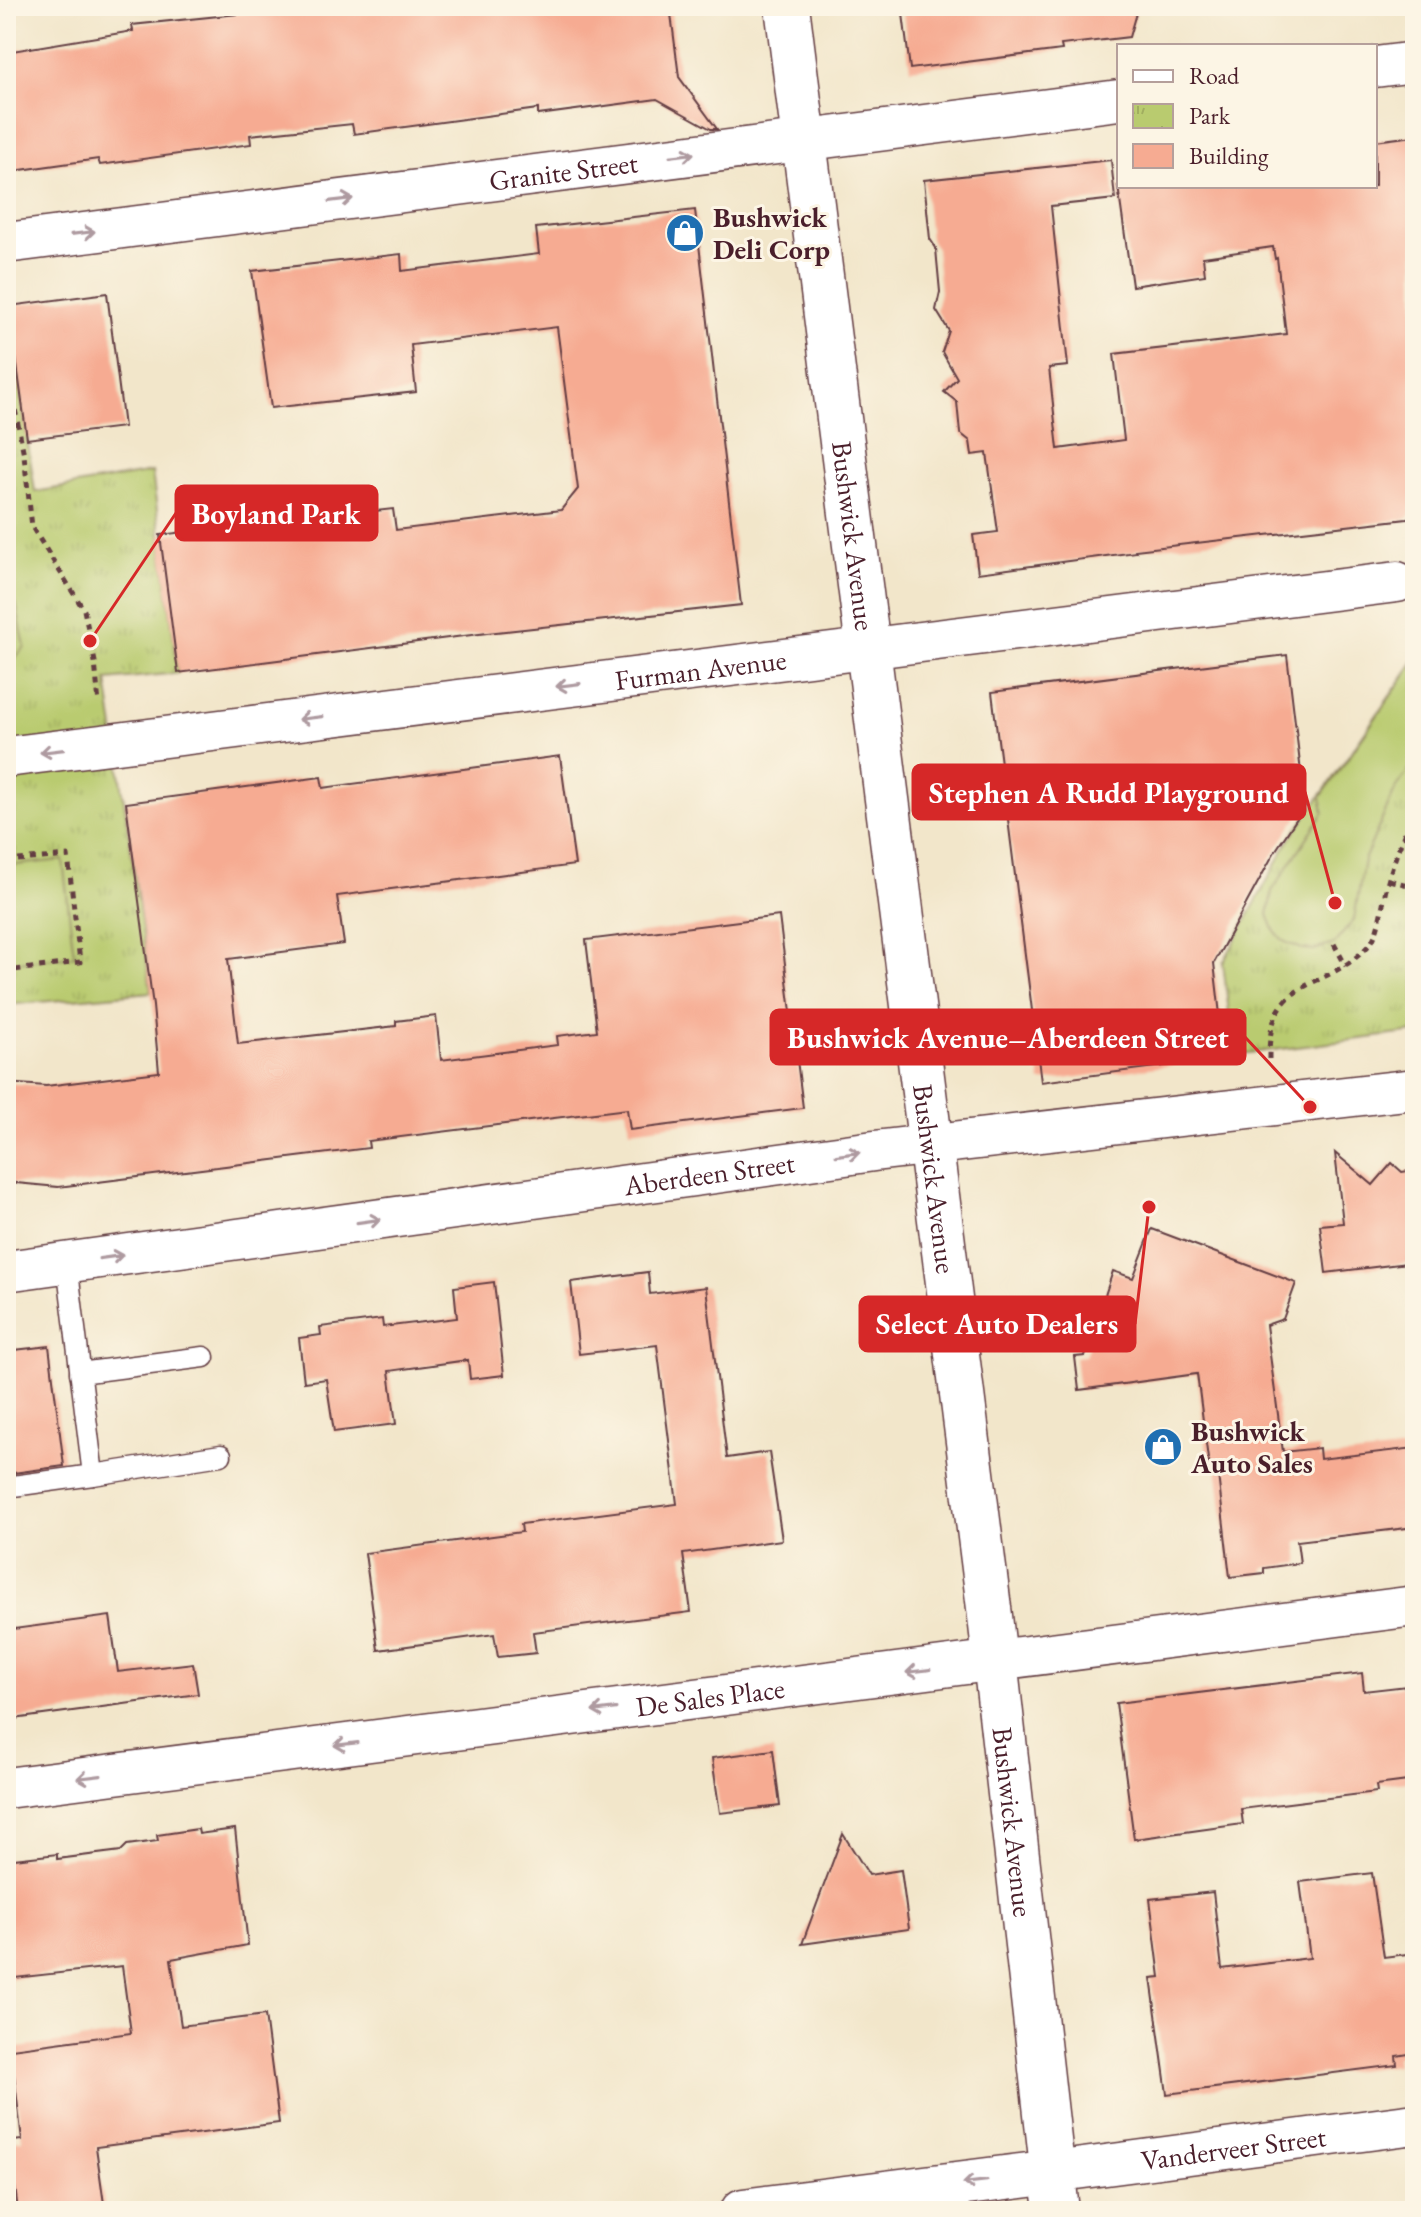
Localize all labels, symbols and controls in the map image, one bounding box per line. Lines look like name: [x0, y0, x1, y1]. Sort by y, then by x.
legend: [1117, 44, 1377, 188]
text: Road: [1189, 60, 1240, 91]
text: Park: [1189, 100, 1231, 131]
text: Building: [1189, 140, 1269, 171]
street label: Granite Street: [487, 144, 640, 199]
one-way arrow: [668, 148, 695, 163]
one-way arrow: [328, 192, 353, 207]
place label: Bushwick Deli Corp: [713, 199, 830, 267]
shop icon: Bushwick Deli Corp: [664, 212, 706, 254]
one-way arrow: [69, 226, 96, 241]
street label: Bushwick Avenue: [824, 439, 884, 633]
callout: Boyland Park: [176, 486, 377, 540]
text: Boyland Park: [191, 494, 361, 533]
street label: Furman Avenue: [613, 641, 788, 698]
one-way arrow: [555, 678, 582, 693]
one-way arrow: [297, 711, 324, 726]
one-way arrow: [39, 744, 66, 759]
callout: Stephen A Rudd Playground: [913, 765, 1305, 819]
text: Stephen A Rudd Playground: [929, 773, 1290, 812]
callout: Bushwick Avenue–Aberdeen Street: [771, 1010, 1245, 1064]
text: Bushwick Avenue–Aberdeen Street: [787, 1018, 1230, 1057]
street label: Bushwick Avenue: [905, 1082, 965, 1276]
street label: Aberdeen Street: [621, 1144, 797, 1203]
one-way arrow: [835, 1146, 860, 1161]
one-way arrow: [355, 1213, 381, 1228]
one-way arrow: [97, 1249, 124, 1264]
callout: Select Auto Dealers: [860, 1297, 1135, 1351]
text: Select Auto Dealers: [876, 1304, 1118, 1343]
place label: Bushwick Auto Sales: [1190, 1413, 1313, 1481]
shop icon: Bushwick Auto Sales: [1142, 1426, 1184, 1468]
one-way arrow: [905, 1663, 932, 1678]
street label: De Sales Place: [634, 1670, 787, 1724]
one-way arrow: [591, 1703, 618, 1718]
street label: Bushwick Avenue: [985, 1725, 1042, 1919]
one-way arrow: [334, 1736, 360, 1751]
one-way arrow: [76, 1770, 103, 1785]
street label: Vanderveer Street: [1139, 2118, 1328, 2178]
one-way arrow: [963, 2174, 989, 2189]

